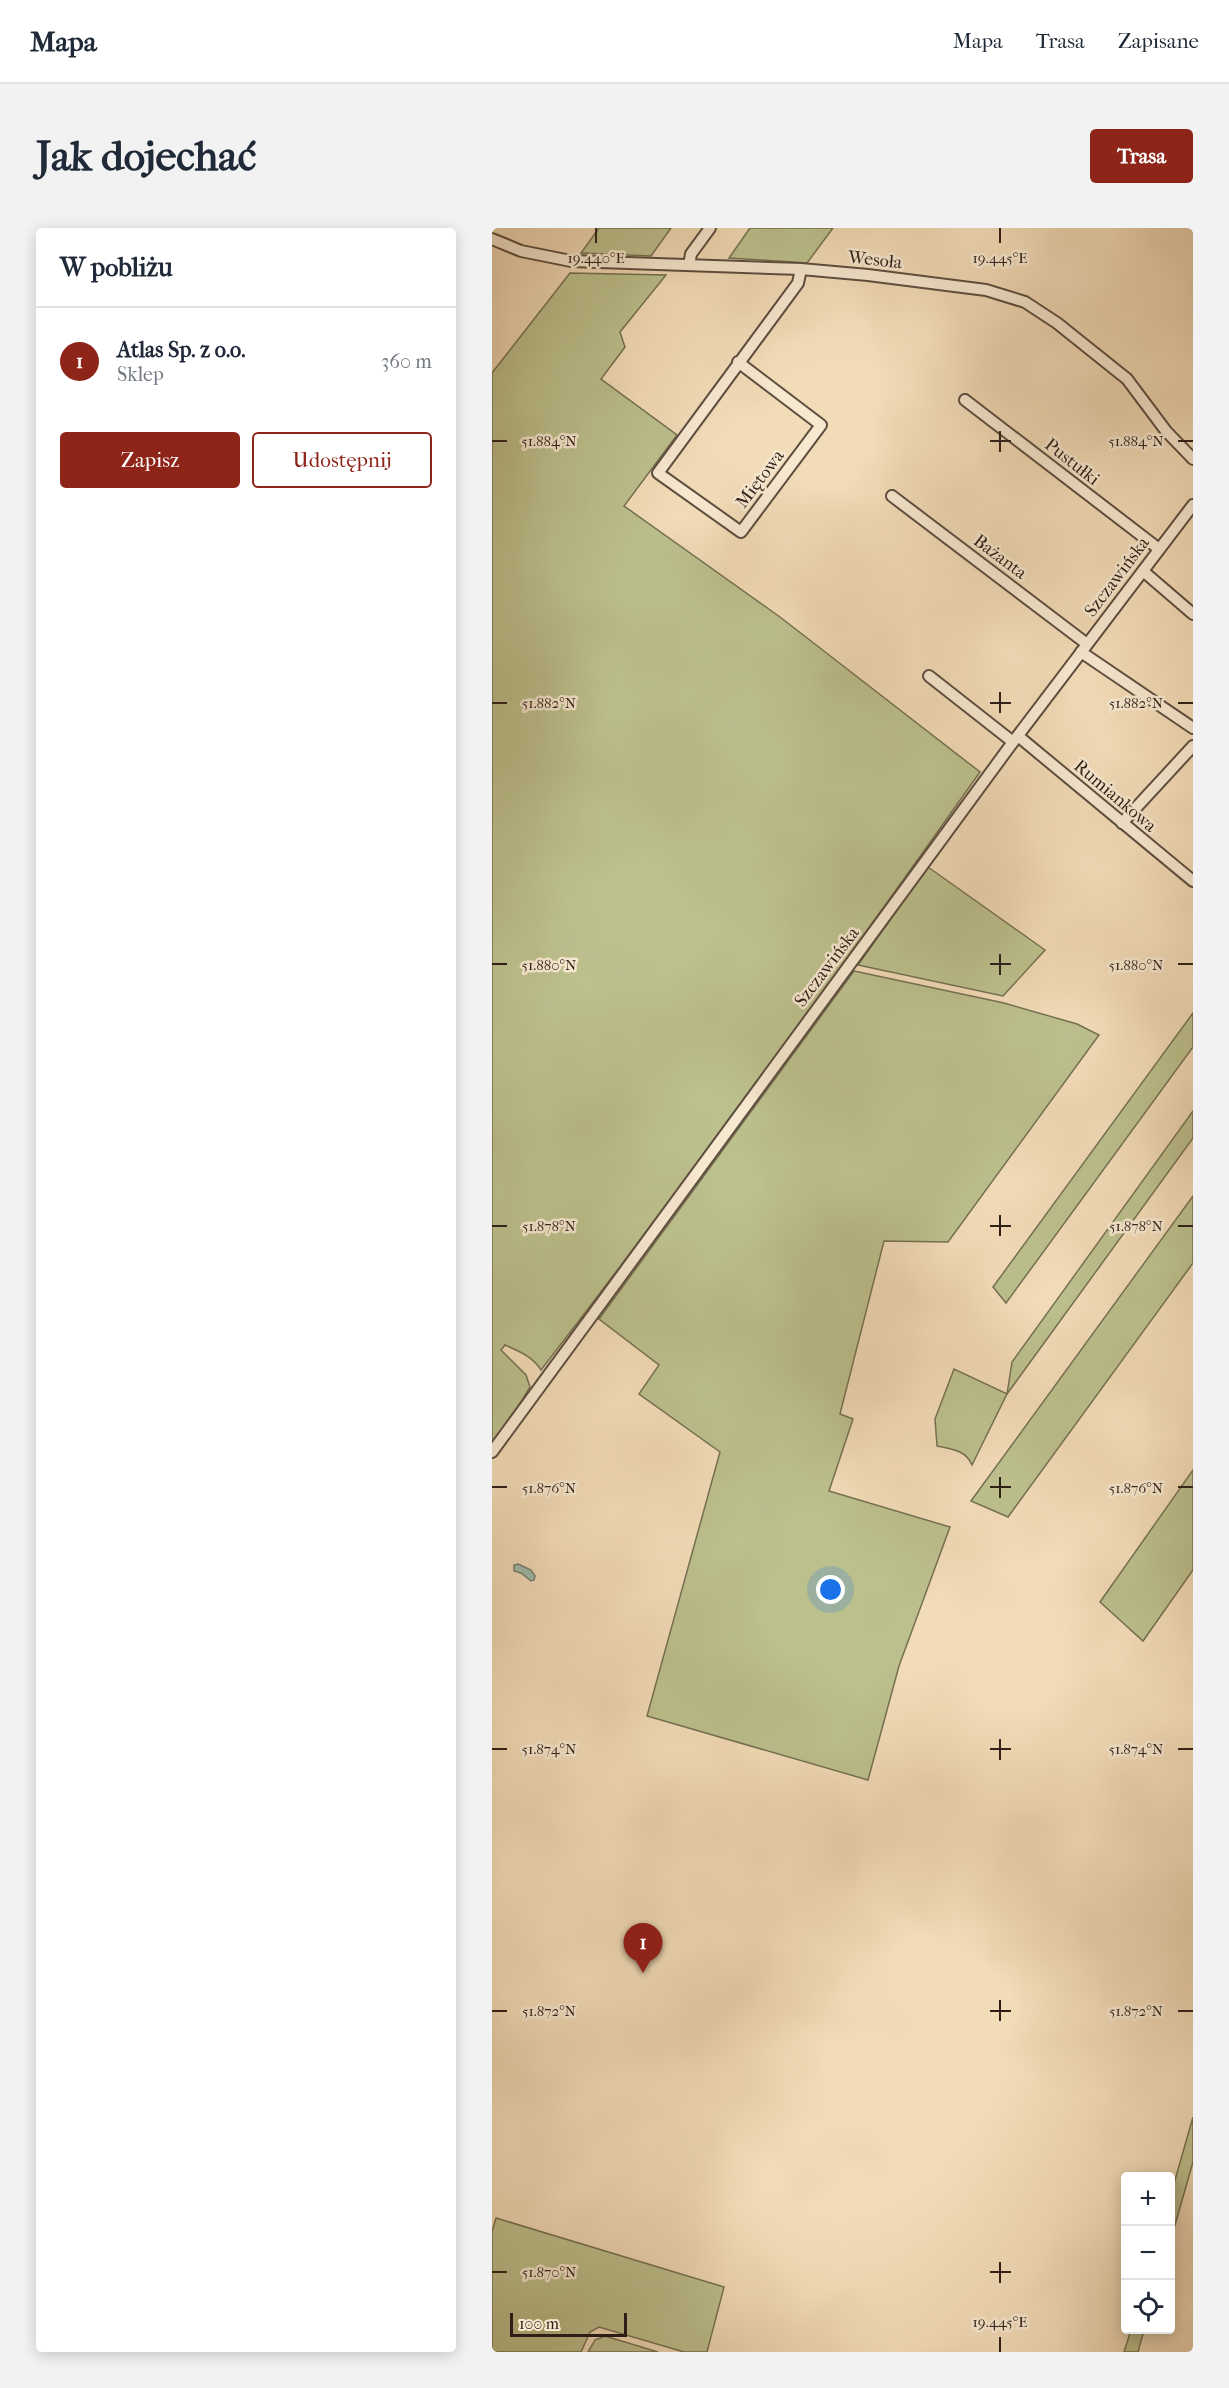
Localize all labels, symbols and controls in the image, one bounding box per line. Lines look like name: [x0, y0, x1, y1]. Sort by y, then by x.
text: Mapa: [30, 25, 97, 58]
text: Mapa: [953, 29, 1003, 53]
text: Trasa: [1036, 29, 1085, 53]
text: Zapisane: [1118, 29, 1199, 53]
button: Trasa: [1090, 129, 1193, 183]
text: Jak dojechać: [36, 132, 256, 181]
street label: Wesoła: [846, 247, 904, 273]
text: 19.440°E: [567, 249, 625, 267]
text: 19.445°E: [972, 249, 1028, 267]
text: W pobliżu: [60, 252, 173, 283]
text: Atlas Sp. z o.o.: [117, 337, 246, 363]
text: 1: [76, 350, 83, 373]
text: 360 m: [381, 350, 432, 373]
text: Sklep: [117, 363, 164, 386]
button: Zapisz: [60, 432, 240, 488]
button: Udostępnij: [252, 432, 432, 488]
text: 51.884°N: [521, 432, 577, 450]
text: 51.884°N: [1108, 432, 1164, 450]
street label: Pustułki: [1040, 434, 1104, 490]
street label: Miętowa: [731, 445, 789, 512]
street label: Bażanta: [969, 530, 1031, 584]
street label: Szczawińska: [1080, 532, 1154, 621]
text: 51.882°N: [522, 694, 577, 712]
text: 51.882°N: [1109, 694, 1164, 712]
street label: Rumiankowa: [1069, 755, 1161, 837]
street label: Szczawińska: [790, 922, 864, 1011]
text: 51.880°N: [522, 956, 577, 974]
text: 51.880°N: [1109, 956, 1164, 974]
text: 51.878°N: [522, 1217, 577, 1235]
text: 51.878°N: [1109, 1217, 1164, 1235]
text: 51.876°N: [522, 1479, 577, 1497]
text: 51.876°N: [1109, 1479, 1164, 1497]
your location: [816, 1575, 845, 1604]
text: 51.874°N: [522, 1740, 577, 1758]
text: 51.874°N: [1109, 1740, 1164, 1758]
pin: 1: [624, 1924, 662, 1973]
text: 51.872°N: [522, 2002, 577, 2020]
text: 51.872°N: [1109, 2002, 1164, 2020]
map controls: [1121, 2172, 1175, 2334]
button: +: [1121, 2172, 1175, 2226]
button: −: [1121, 2226, 1175, 2280]
text: 51.870°N: [522, 2263, 577, 2281]
button: locate: [1121, 2280, 1175, 2334]
scale bar: [510, 2310, 627, 2338]
text: 19.445°E: [972, 2313, 1028, 2331]
text: 100 m: [519, 2314, 559, 2333]

